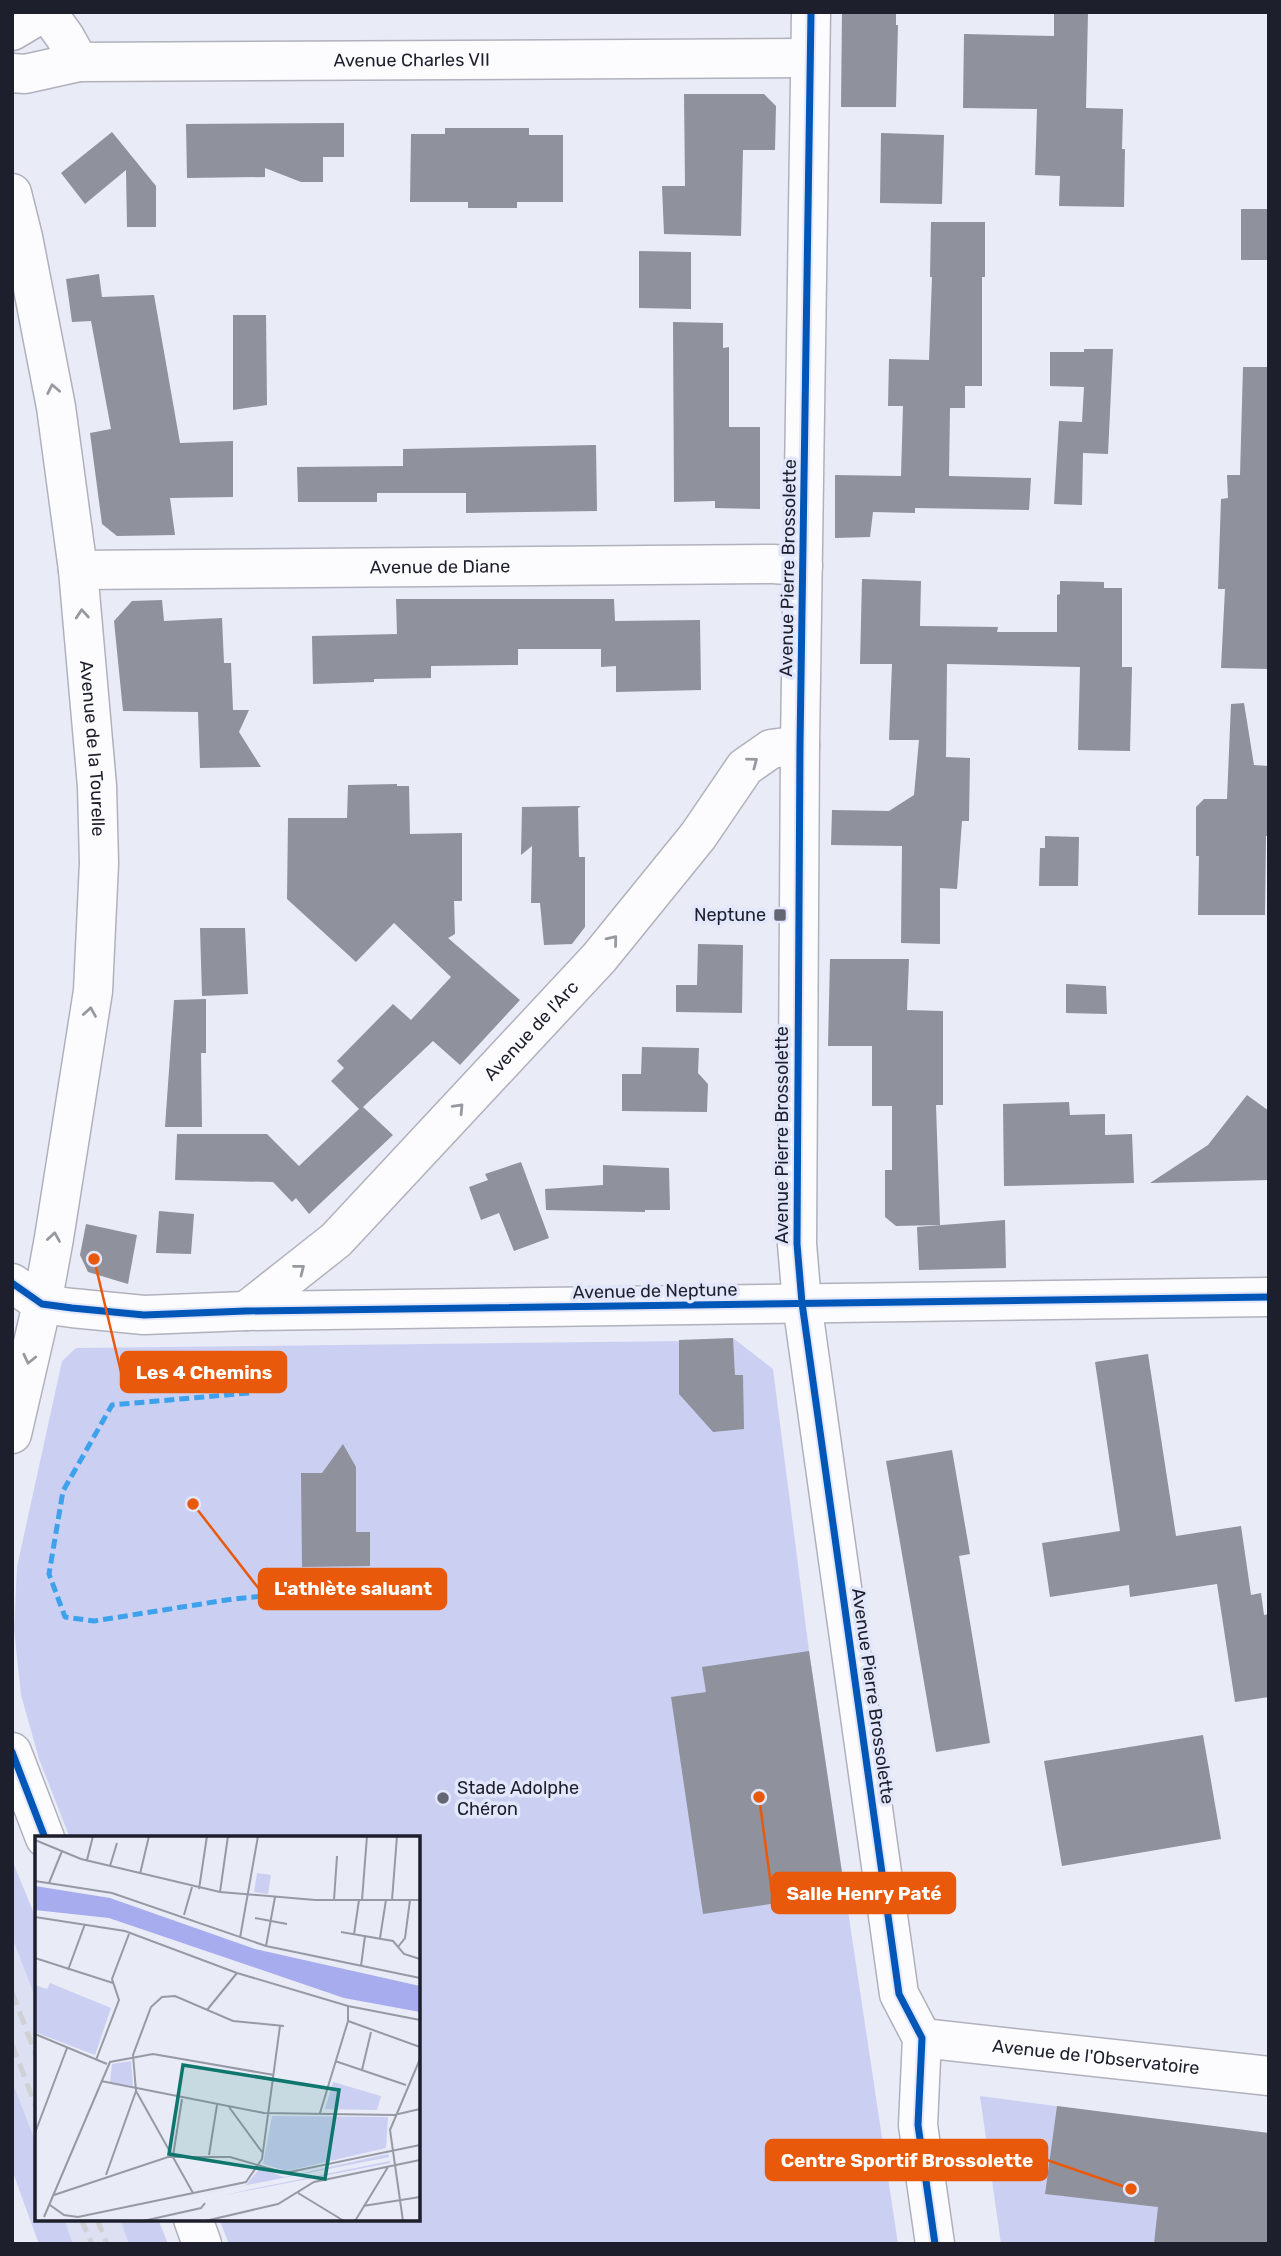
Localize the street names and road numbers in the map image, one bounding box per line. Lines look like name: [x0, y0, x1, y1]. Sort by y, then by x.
street label: Avenue Charles VII: [333, 49, 490, 72]
street label: Avenue Pierre Brossolette: [775, 459, 801, 677]
street label: Avenue de Diane: [370, 555, 510, 578]
street label: Avenue de la Tourelle: [75, 659, 109, 837]
street label: Avenue de l'Arc: [479, 976, 583, 1085]
street label: Avenue Pierre Brossolette: [771, 1026, 793, 1244]
street label: Avenue de Neptune: [572, 1279, 738, 1303]
street label: Avenue Pierre Brossolette: [847, 1587, 899, 1805]
street label: Avenue de l'Observatoire: [991, 2035, 1201, 2079]

